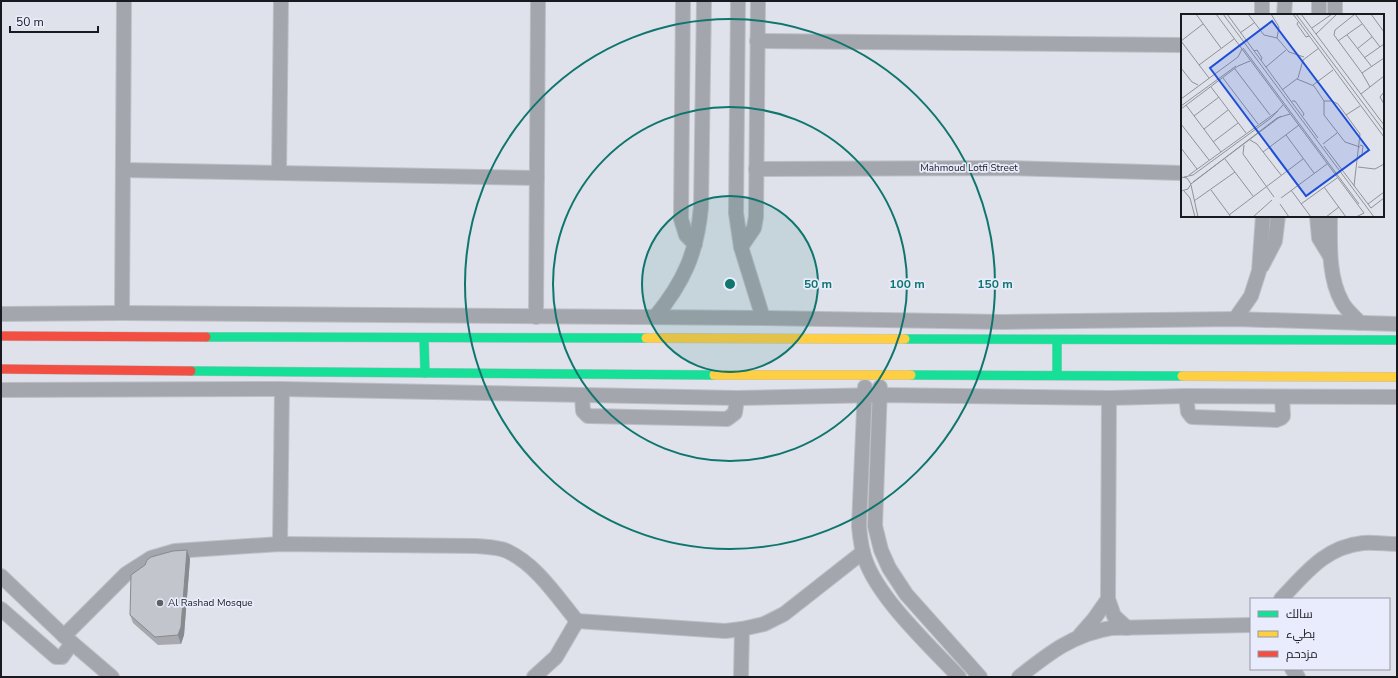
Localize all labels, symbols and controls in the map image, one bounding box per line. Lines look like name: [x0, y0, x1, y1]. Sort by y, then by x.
scale bar: [10, 8, 98, 34]
text: 50 m: [16, 14, 44, 30]
inset map: [1181, 14, 1384, 217]
street label: Mahmoud Lotfi Street: [920, 161, 1018, 175]
text: 50 m: [804, 276, 832, 292]
text: 100 m: [889, 276, 925, 292]
text: 150 m: [977, 276, 1013, 292]
centre of rings: [723, 277, 737, 291]
place label: Al Rashad Mosque: [168, 596, 253, 610]
marker: Al Rashad Mosque: [155, 598, 165, 608]
legend: [1250, 598, 1390, 670]
text: سالك: [1286, 606, 1313, 622]
text: بطيء: [1286, 626, 1315, 644]
text: مزدحم: [1286, 646, 1318, 662]

